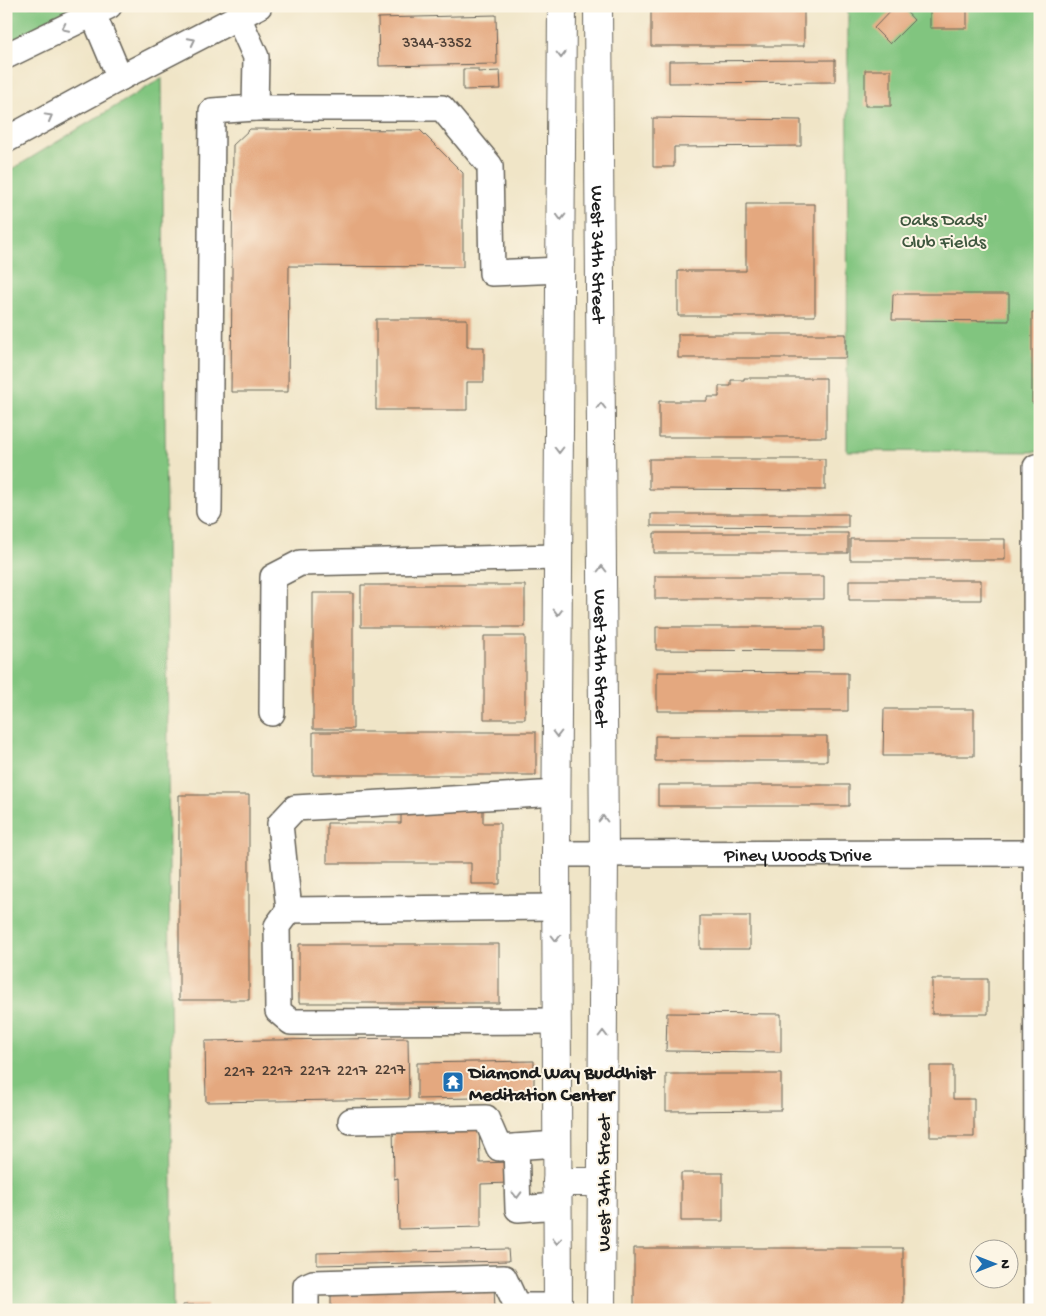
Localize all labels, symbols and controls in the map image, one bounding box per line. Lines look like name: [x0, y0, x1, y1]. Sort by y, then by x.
one-way arrow: [61, 21, 70, 32]
house number: 3344-3352: [401, 35, 472, 54]
one-way arrow: [187, 37, 196, 47]
one-way arrow: [556, 52, 566, 59]
one-way arrow: [44, 113, 53, 123]
street label: West 34th Street: [584, 185, 608, 325]
park label: Oaks Dads' Club Fields: [900, 210, 988, 255]
one-way arrow: [556, 214, 566, 222]
one-way arrow: [596, 402, 606, 410]
one-way arrow: [554, 446, 564, 454]
one-way arrow: [597, 564, 607, 572]
street label: West 34th Street: [587, 589, 611, 729]
one-way arrow: [553, 609, 563, 617]
one-way arrow: [552, 731, 562, 739]
one-way arrow: [598, 814, 608, 822]
street label: Piney Woods Drive: [723, 845, 872, 869]
one-way arrow: [551, 934, 561, 942]
one-way arrow: [598, 1029, 608, 1037]
house number: 2217: [375, 1062, 406, 1081]
house number: 2217: [262, 1063, 293, 1082]
house number: 2217: [300, 1063, 331, 1082]
house number: 2217: [337, 1063, 368, 1082]
place label: Diamond Way Buddhist Meditation Center: [467, 1063, 657, 1108]
house number: 2217: [224, 1064, 255, 1083]
temple icon: Diamond Way Buddhist Meditation Center: [441, 1070, 465, 1094]
street label: West 34th Street: [594, 1112, 617, 1252]
one-way arrow: [512, 1192, 522, 1200]
one-way arrow: [552, 1237, 562, 1245]
north arrow: [968, 1238, 1018, 1288]
text: N: [996, 1259, 1013, 1269]

